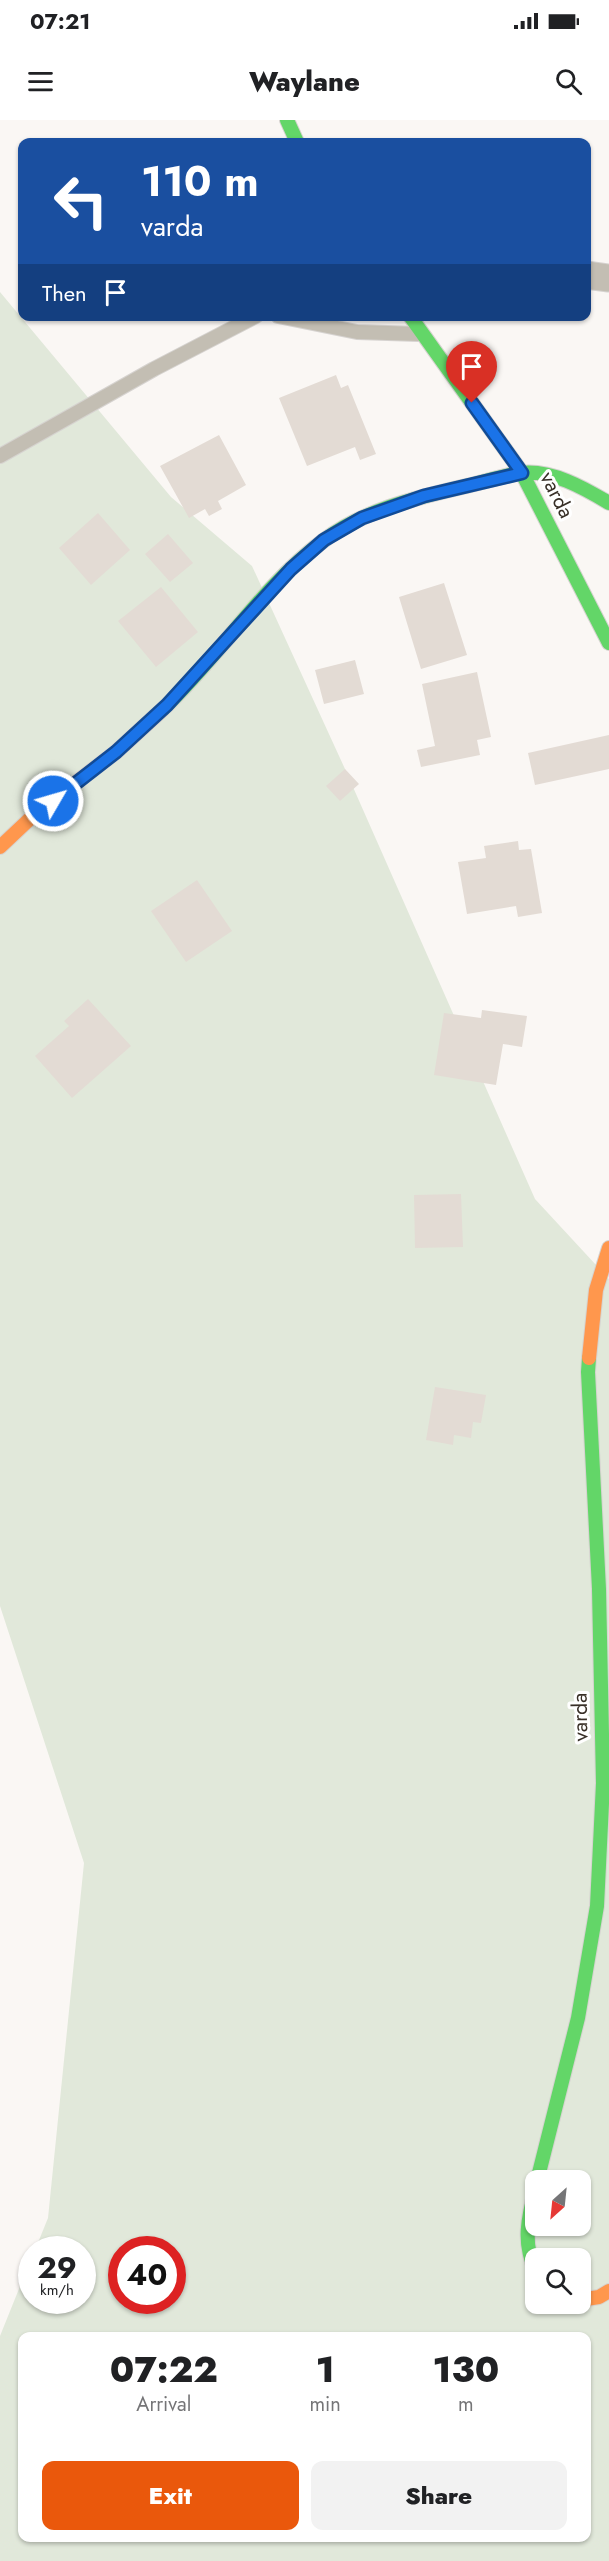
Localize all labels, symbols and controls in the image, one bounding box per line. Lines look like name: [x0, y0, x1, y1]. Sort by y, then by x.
text: 07:21: [30, 5, 91, 37]
text: Waylane: [249, 62, 360, 101]
icon: menu: [24, 65, 57, 98]
icon: search: [552, 65, 585, 98]
text: 110 m: [141, 151, 259, 212]
icon: left: [42, 162, 120, 240]
text: varda: [141, 207, 204, 246]
icon: arrive: [99, 276, 132, 309]
text: Then: [42, 277, 87, 309]
pin: [446, 341, 497, 403]
icon: arrive: [455, 350, 488, 383]
street label: varda: [533, 467, 581, 523]
position arrow: [21, 769, 85, 833]
street label: varda: [565, 1692, 595, 1742]
north arrow: [525, 2170, 591, 2236]
map controls: [525, 2170, 591, 2314]
speed limit sign: 40: [108, 2236, 186, 2314]
text: 29: [37, 2246, 77, 2289]
button: search: [525, 2248, 591, 2314]
text: km/h: [40, 2279, 74, 2301]
text: 07:22: [110, 2343, 218, 2395]
text: 1: [316, 2343, 335, 2395]
text: 130: [433, 2343, 499, 2395]
text: Arrival: [136, 2390, 191, 2419]
text: min: [310, 2390, 341, 2419]
text: m: [458, 2390, 474, 2419]
button: Exit: [42, 2461, 299, 2530]
button: Share: [311, 2461, 567, 2530]

